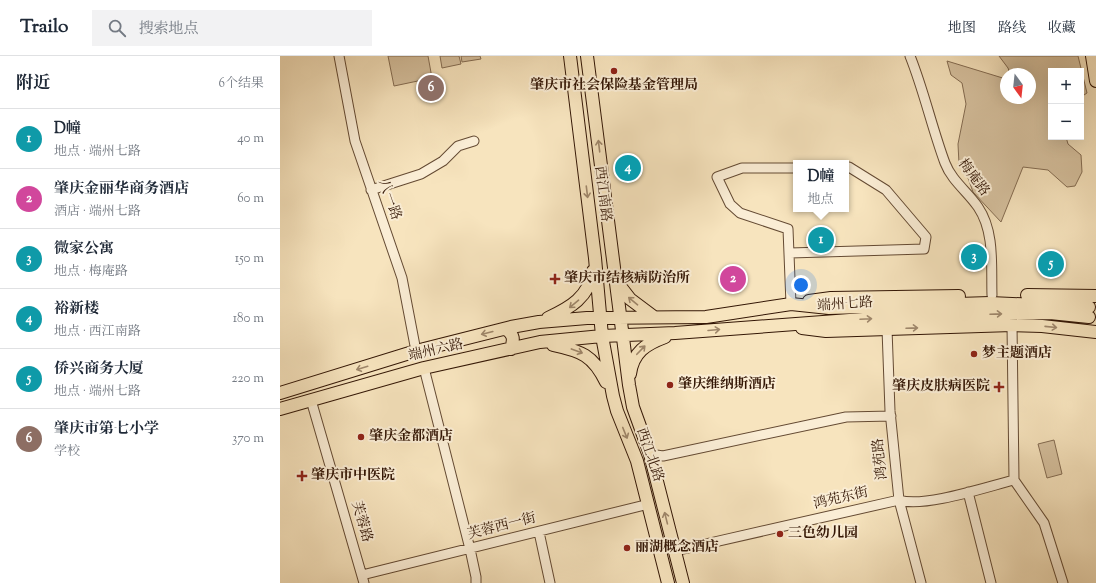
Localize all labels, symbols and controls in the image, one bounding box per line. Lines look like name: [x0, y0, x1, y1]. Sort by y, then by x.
search box: [92, 10, 372, 46]
text: Trailo: [20, 14, 68, 41]
icon: search: [106, 17, 128, 39]
text: 搜索地点: [138, 19, 199, 40]
text: 地图: [948, 19, 976, 39]
text: 路线: [998, 19, 1026, 39]
text: 收藏: [1048, 19, 1076, 39]
marker: 肇庆市社会保险基金管理局: [609, 66, 619, 76]
north arrow: [1000, 68, 1036, 104]
map controls: [1048, 68, 1084, 140]
button: +: [1048, 68, 1084, 104]
text: 附近: [16, 72, 50, 96]
pin: 6: [418, 73, 444, 103]
text: 6个结果: [219, 75, 264, 93]
place label: 肇庆市社会保险基金管理局: [530, 76, 698, 96]
button: −: [1048, 104, 1084, 140]
text: D幢: [54, 119, 81, 140]
text: 1: [27, 130, 31, 148]
text: 40 m: [237, 130, 264, 148]
one-way arrow: [595, 140, 603, 153]
text: 地点 · 端州七路: [54, 143, 141, 161]
pin: 4: [615, 153, 641, 183]
street label: 梅庵路: [952, 155, 994, 201]
popup: [793, 160, 849, 212]
street label: 西江南路: [589, 165, 615, 223]
text: D幢: [808, 167, 834, 188]
street label: 八一路: [373, 177, 405, 223]
text: 肇庆金丽华商务酒店: [54, 179, 189, 200]
one-way arrow: [583, 185, 591, 198]
text: 2: [26, 190, 32, 208]
text: 60 m: [237, 190, 264, 208]
text: 地点: [808, 191, 834, 209]
text: 酒店 · 端州七路: [54, 203, 141, 221]
pin: 1: [808, 225, 834, 255]
text: 微家公寓: [54, 239, 114, 260]
pin: 3: [961, 242, 987, 272]
pin: 5: [1038, 249, 1064, 279]
text: 3: [26, 250, 32, 268]
text: 150 m: [235, 250, 264, 268]
text: 地点 · 梅庵路: [54, 263, 128, 281]
pin: 2: [720, 264, 746, 294]
place label: 肇庆市结核病防治所: [564, 269, 690, 289]
marker: 肇庆市结核病防治所: [549, 273, 561, 285]
your location: [791, 275, 811, 295]
street label: 端州七路: [816, 293, 874, 317]
one-way arrow: [628, 296, 638, 305]
text: 裕新楼: [54, 299, 99, 320]
one-way arrow: [568, 299, 579, 308]
text: 4: [26, 310, 32, 328]
text: 180 m: [233, 310, 264, 328]
one-way arrow: [989, 311, 1002, 318]
one-way arrow: [859, 315, 872, 322]
text: 地点 · 西江南路: [54, 323, 141, 341]
one-way arrow: [1044, 323, 1057, 330]
one-way arrow: [905, 325, 918, 332]
one-way arrow: [707, 327, 720, 334]
one-way arrow: [481, 330, 494, 338]
street label: 端州六路: [406, 335, 466, 367]
place label: 梦主题酒店: [982, 344, 1052, 364]
one-way arrow: [636, 345, 646, 355]
one-way arrow: [571, 348, 583, 356]
marker: 梦主题酒店: [969, 349, 979, 359]
text: 侨兴商务大厦: [54, 359, 144, 380]
one-way arrow: [356, 365, 369, 372]
text: 5: [27, 370, 31, 388]
text: 220 m: [231, 370, 264, 388]
place label: 肇庆维纳斯酒店: [678, 375, 776, 395]
place label: 肇庆皮肤病医院: [892, 377, 990, 397]
marker: 肇庆维纳斯酒店: [665, 380, 675, 390]
marker: 肇庆皮肤病医院: [993, 381, 1005, 393]
text: 地点 · 端州七路: [54, 383, 141, 401]
text: 肇庆市第七小学: [54, 419, 159, 440]
street label: 西江北路: [630, 425, 668, 485]
one-way arrow: [622, 426, 630, 438]
place label: 肇庆金都酒店: [369, 427, 453, 447]
text: 6: [26, 430, 32, 448]
text: 370 m: [232, 430, 264, 448]
marker: 肇庆金都酒店: [356, 432, 366, 442]
street label: 鸿苑路: [869, 437, 893, 481]
text: 学校: [54, 443, 80, 461]
place label: 肇庆市中医院: [311, 466, 395, 486]
marker: 肇庆市中医院: [296, 470, 308, 482]
street label: 鸿苑东街: [811, 483, 871, 515]
street label: 芙蓉路: [346, 499, 376, 545]
street label: 芙蓉西一街: [466, 509, 538, 545]
one-way arrow: [662, 512, 669, 525]
place label: 三色幼儿园: [788, 524, 858, 544]
marker: 三色幼儿园: [775, 529, 785, 539]
place label: 丽湖概念酒店: [635, 538, 719, 558]
marker: 丽湖概念酒店: [622, 543, 632, 553]

